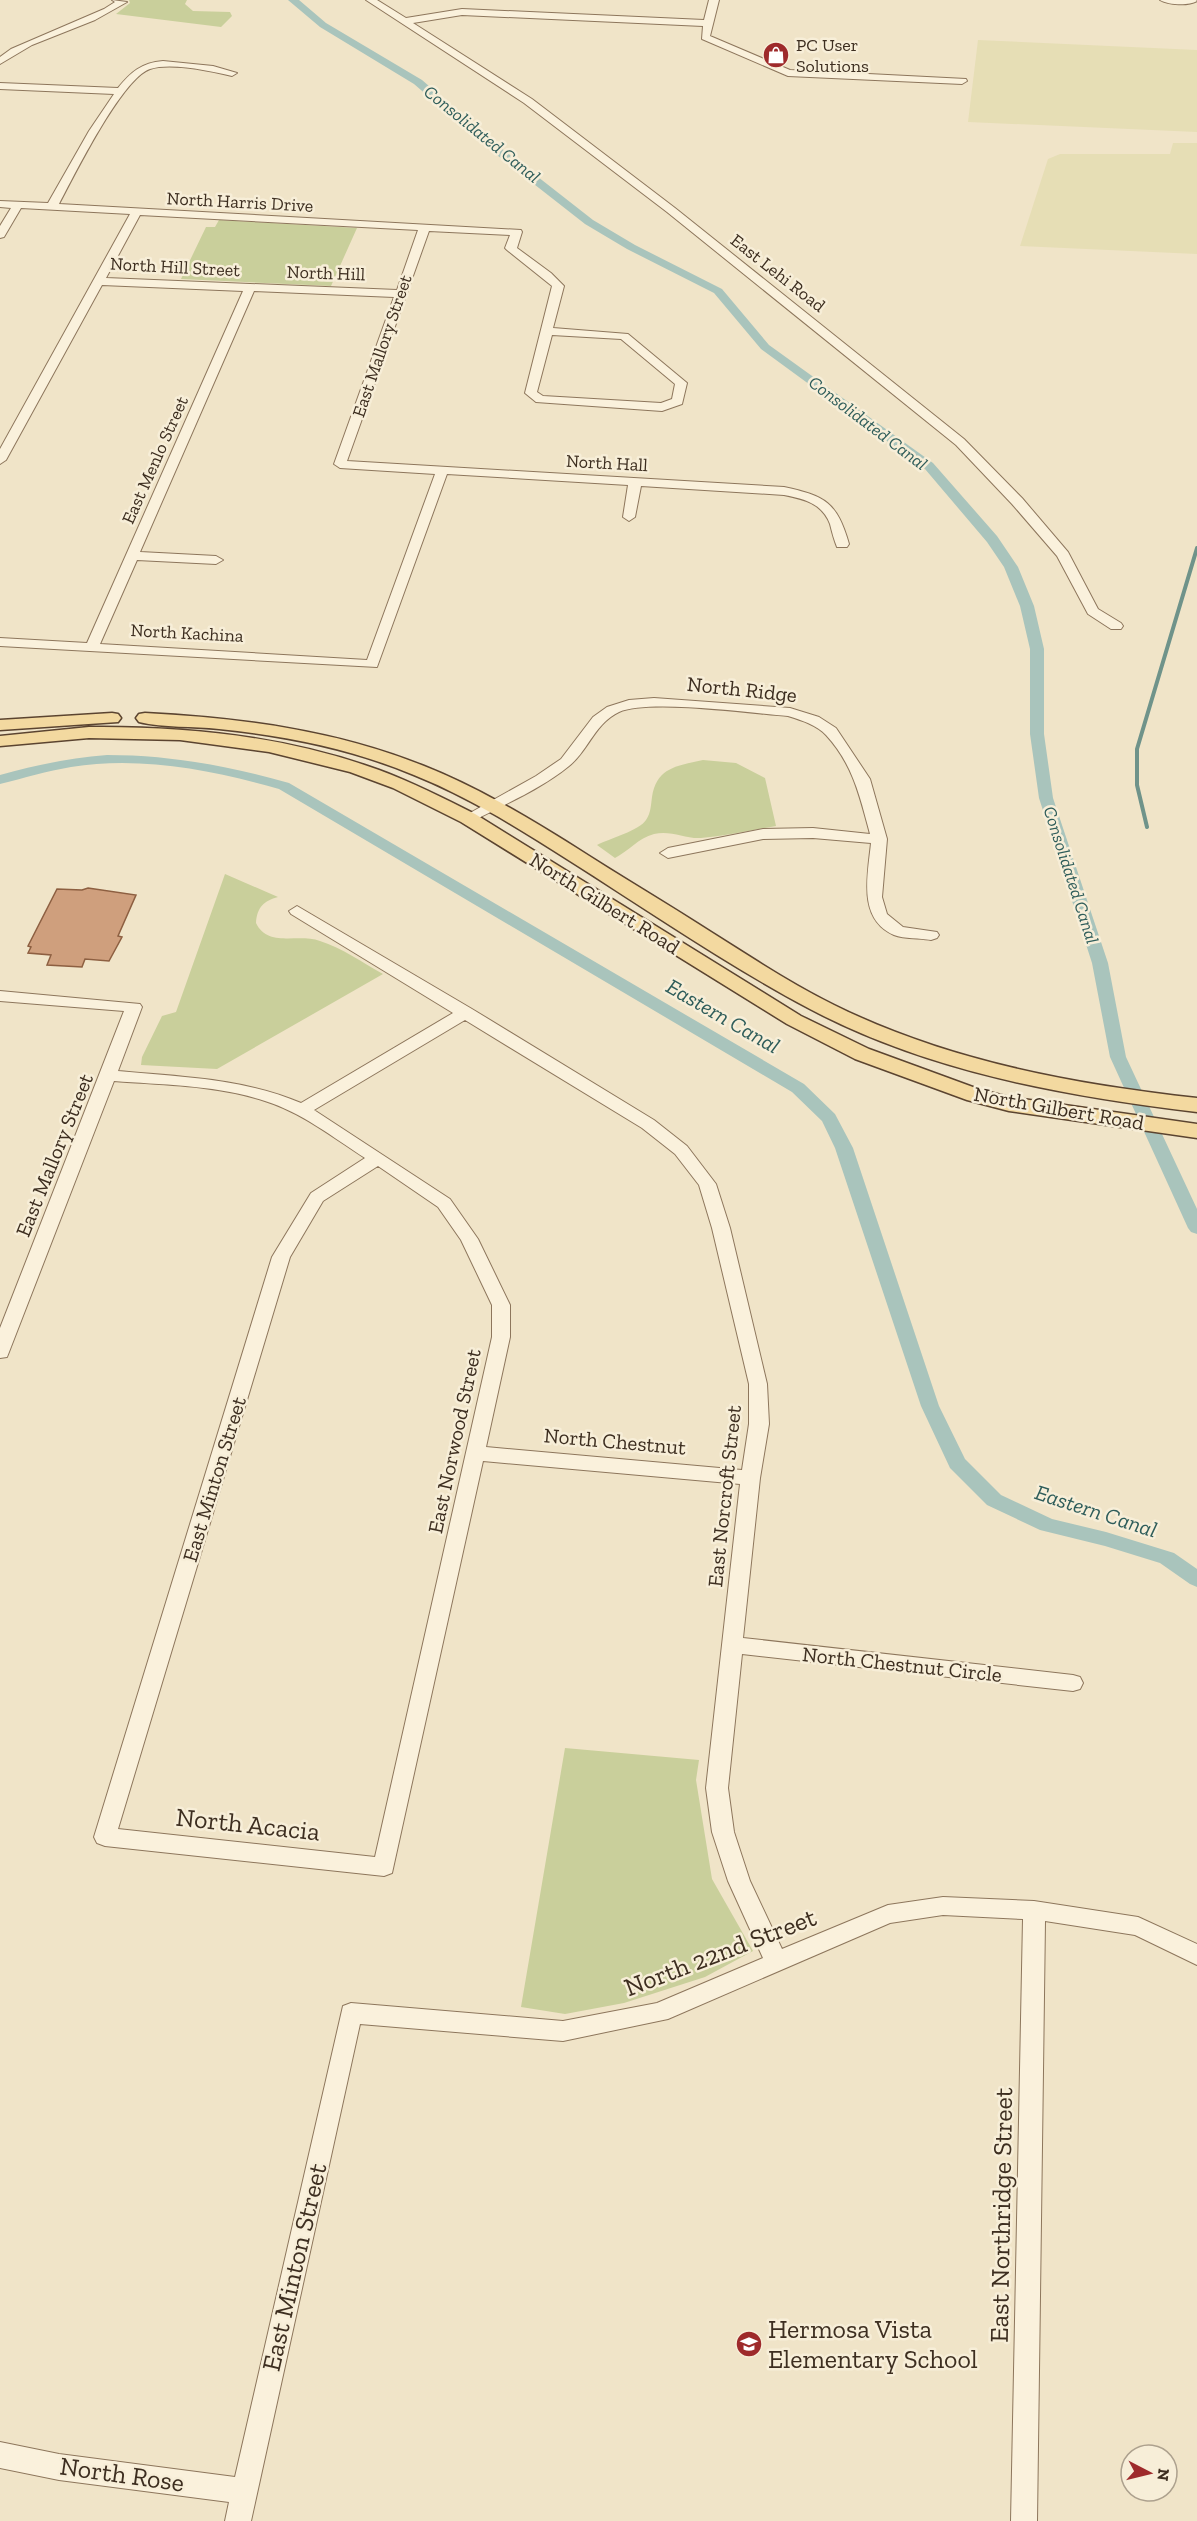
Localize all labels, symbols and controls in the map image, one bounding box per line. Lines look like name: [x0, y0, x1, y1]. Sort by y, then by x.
place label: PC User Solutions: [796, 34, 869, 77]
shop icon: PC User Solutions: [761, 40, 791, 70]
water label: Consolidated Canal: [419, 80, 545, 188]
street label: North Harris Drive: [166, 187, 314, 217]
street label: East Lehi Road: [726, 229, 830, 317]
street label: North Hill Street: [109, 253, 241, 281]
street label: North Hill: [286, 261, 366, 285]
street label: East Mallory Street: [347, 272, 417, 420]
water label: Consolidated Canal: [804, 371, 932, 475]
street label: East Menlo Street: [117, 392, 193, 527]
street label: North Hall: [565, 450, 649, 476]
street label: North Kachina: [130, 619, 244, 647]
street label: North Ridge: [686, 671, 798, 707]
water label: Consolidated Canal: [1038, 804, 1104, 946]
street label: North Gilbert Road: [525, 847, 685, 960]
water label: Eastern Canal: [661, 973, 785, 1059]
street label: East Mallory Street: [10, 1070, 98, 1240]
street label: North Gilbert Road: [972, 1081, 1146, 1135]
street label: East Norwood Street: [422, 1346, 486, 1536]
street label: East Minton Street: [177, 1393, 251, 1565]
street label: East Norcroft Street: [702, 1404, 746, 1588]
street label: North Chestnut: [543, 1422, 687, 1460]
water label: Eastern Canal: [1032, 1479, 1160, 1543]
street label: North Chestnut Circle: [801, 1641, 1003, 1687]
street label: North Acacia: [174, 1801, 322, 1848]
street label: North 22nd Street: [619, 1901, 821, 2003]
street label: East Northridge Street: [983, 2087, 1019, 2343]
street label: East Minton Street: [255, 2160, 334, 2374]
place label: Hermosa Vista Elementary School: [768, 2313, 978, 2375]
school or university icon: Hermosa Vista Elementary School: [734, 2329, 764, 2359]
north arrow: [1119, 2443, 1179, 2503]
street label: North Rose: [58, 2449, 186, 2499]
text: N: [1153, 2468, 1174, 2482]

